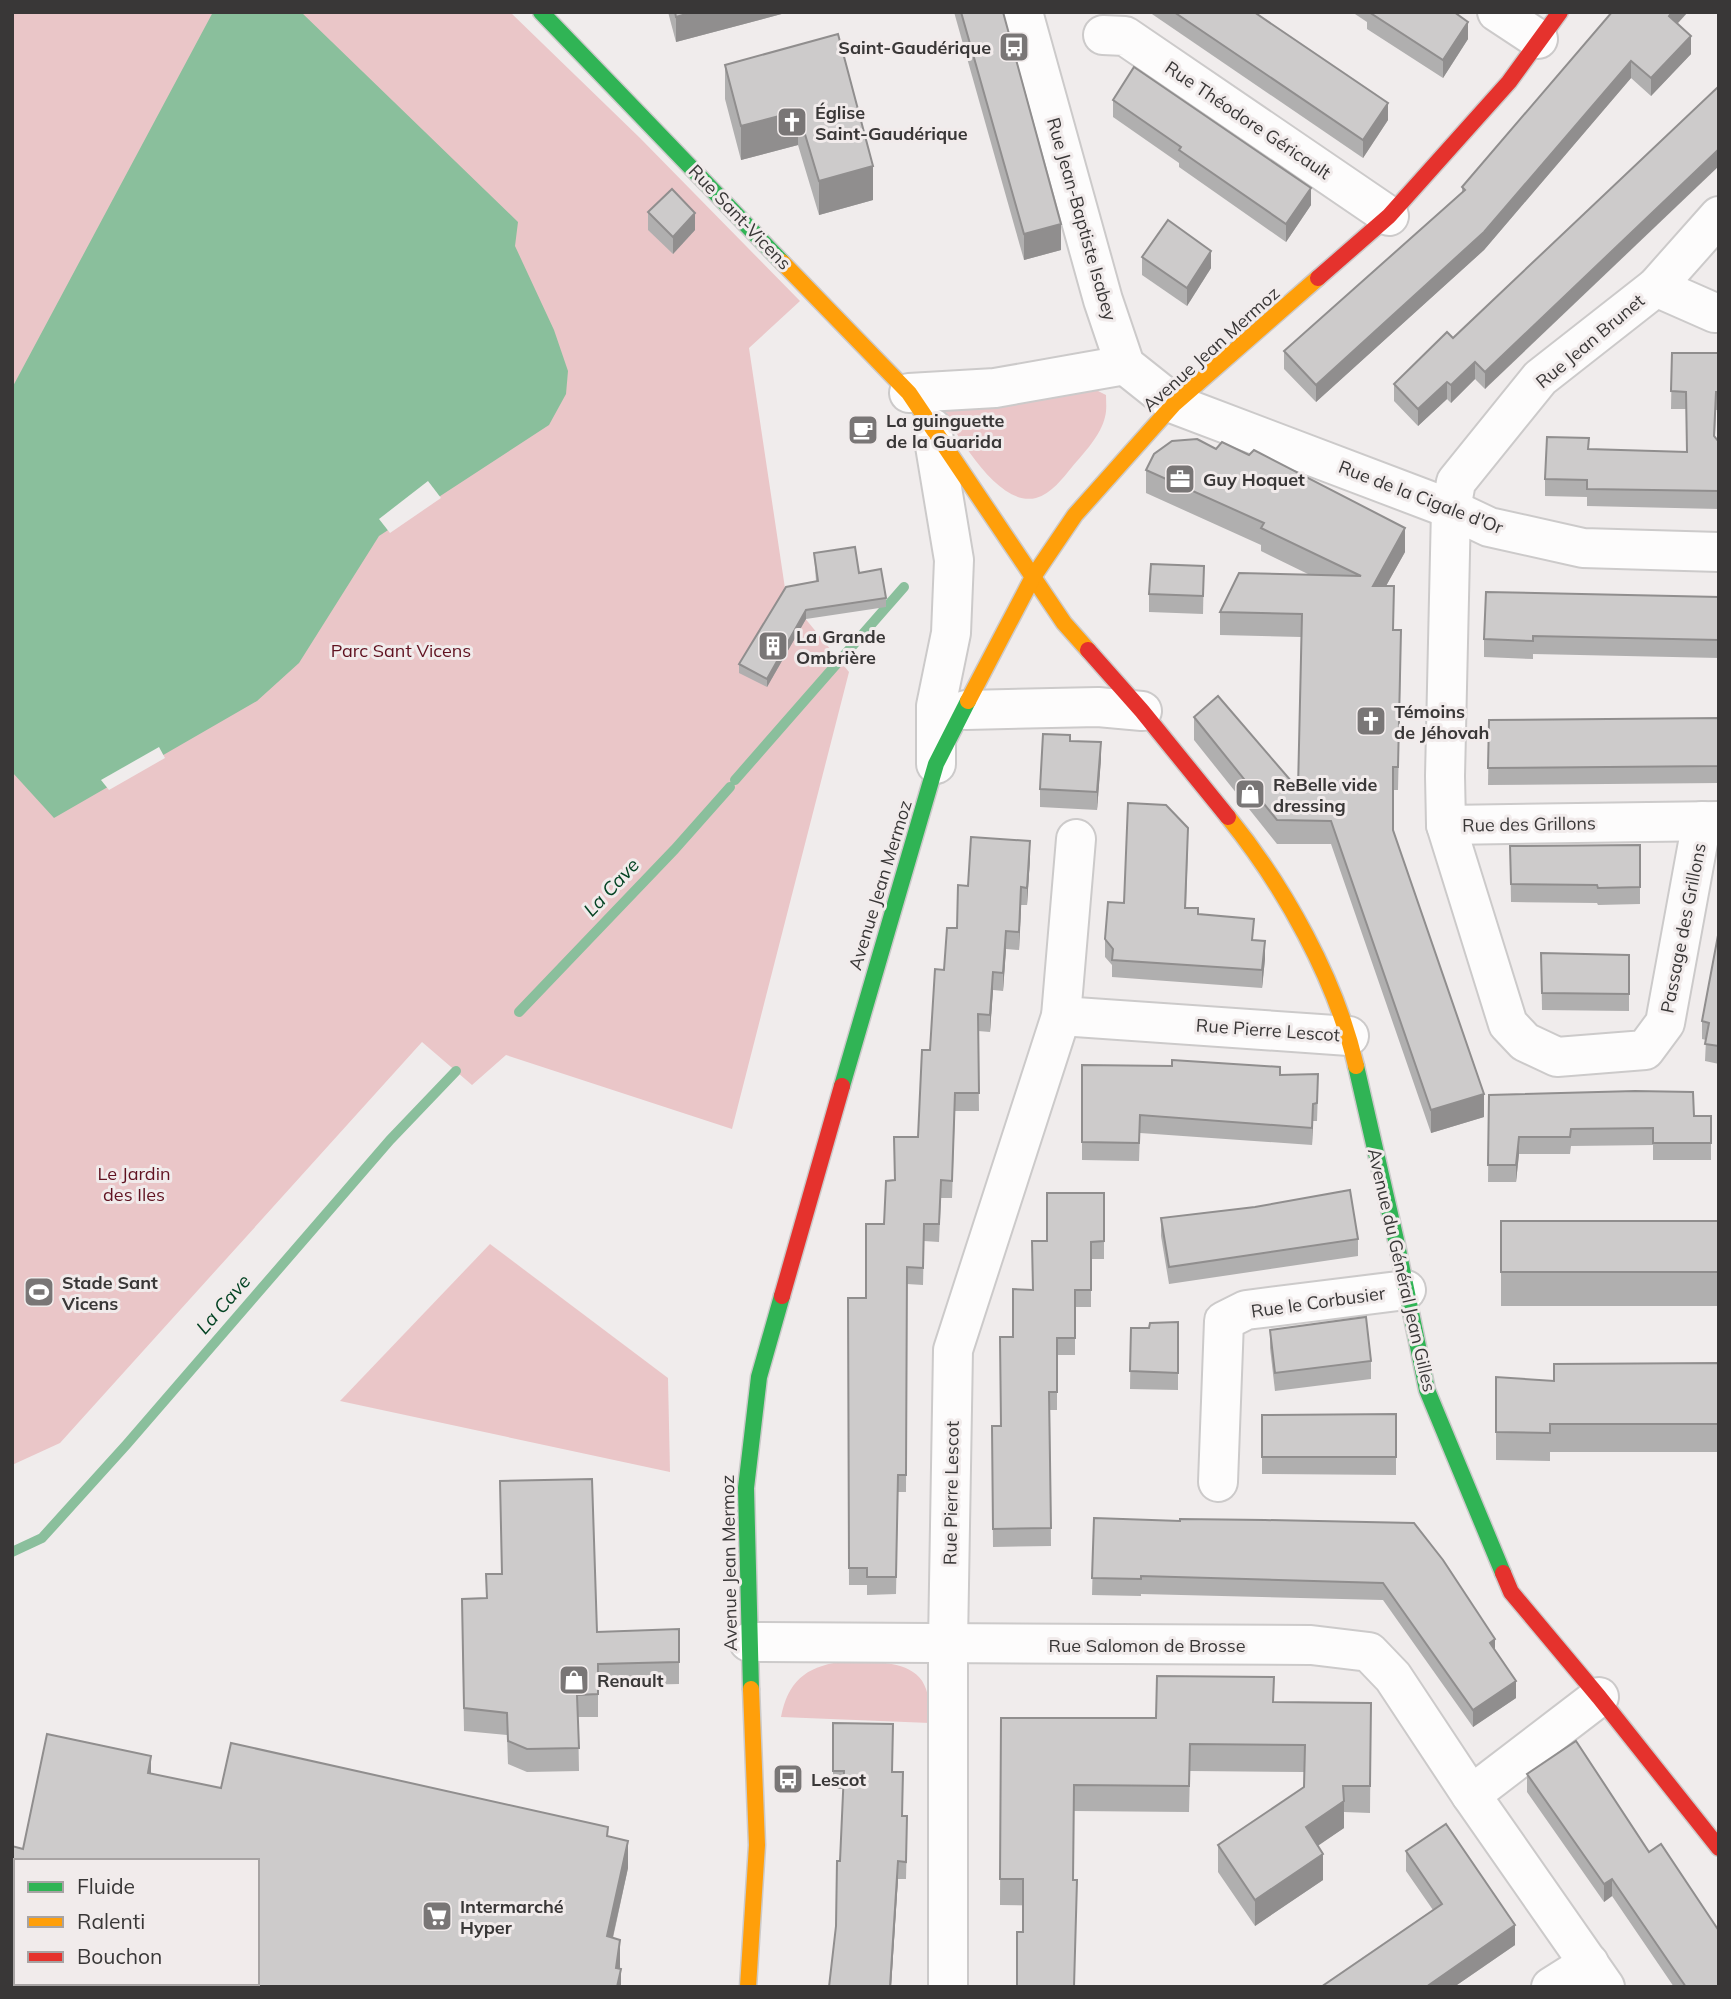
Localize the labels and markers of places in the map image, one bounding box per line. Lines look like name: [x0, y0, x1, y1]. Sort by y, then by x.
bus stop icon: Saint-Gaudérique: [997, 30, 1031, 64]
place label: Saint-Gaudérique: [838, 36, 991, 59]
place label: Église Saint-Gaudérique: [815, 101, 968, 145]
church icon: Église Saint-Gaudérique: [775, 105, 809, 139]
place label: La guinguette de la Guarida: [886, 409, 1004, 453]
cafe icon: La guinguette de la Guarida: [846, 413, 880, 447]
office icon: Guy Hoquet: [1163, 462, 1197, 496]
place label: Guy Hoquet: [1203, 468, 1305, 491]
place label: La Grande Ombrière: [796, 625, 886, 669]
building icon: La Grande Ombrière: [756, 629, 790, 663]
place label: Témoins de Jéhovah: [1394, 700, 1489, 744]
church icon: Témoins de Jéhovah: [1354, 704, 1388, 738]
place label: ReBelle vide dressing: [1273, 773, 1377, 817]
shop icon: ReBelle vide dressing: [1233, 777, 1267, 811]
place label: Stade Sant Vicens: [61, 1271, 158, 1315]
sports icon: Stade Sant Vicens: [22, 1275, 56, 1309]
shop icon: Renault: [557, 1663, 591, 1697]
place label: Renault: [597, 1669, 664, 1692]
bus stop icon: Lescot: [771, 1762, 805, 1796]
place label: Lescot: [811, 1768, 866, 1791]
place label: Intermarché Hyper: [460, 1895, 564, 1939]
supermarket icon: Intermarché Hyper: [420, 1899, 454, 1933]

